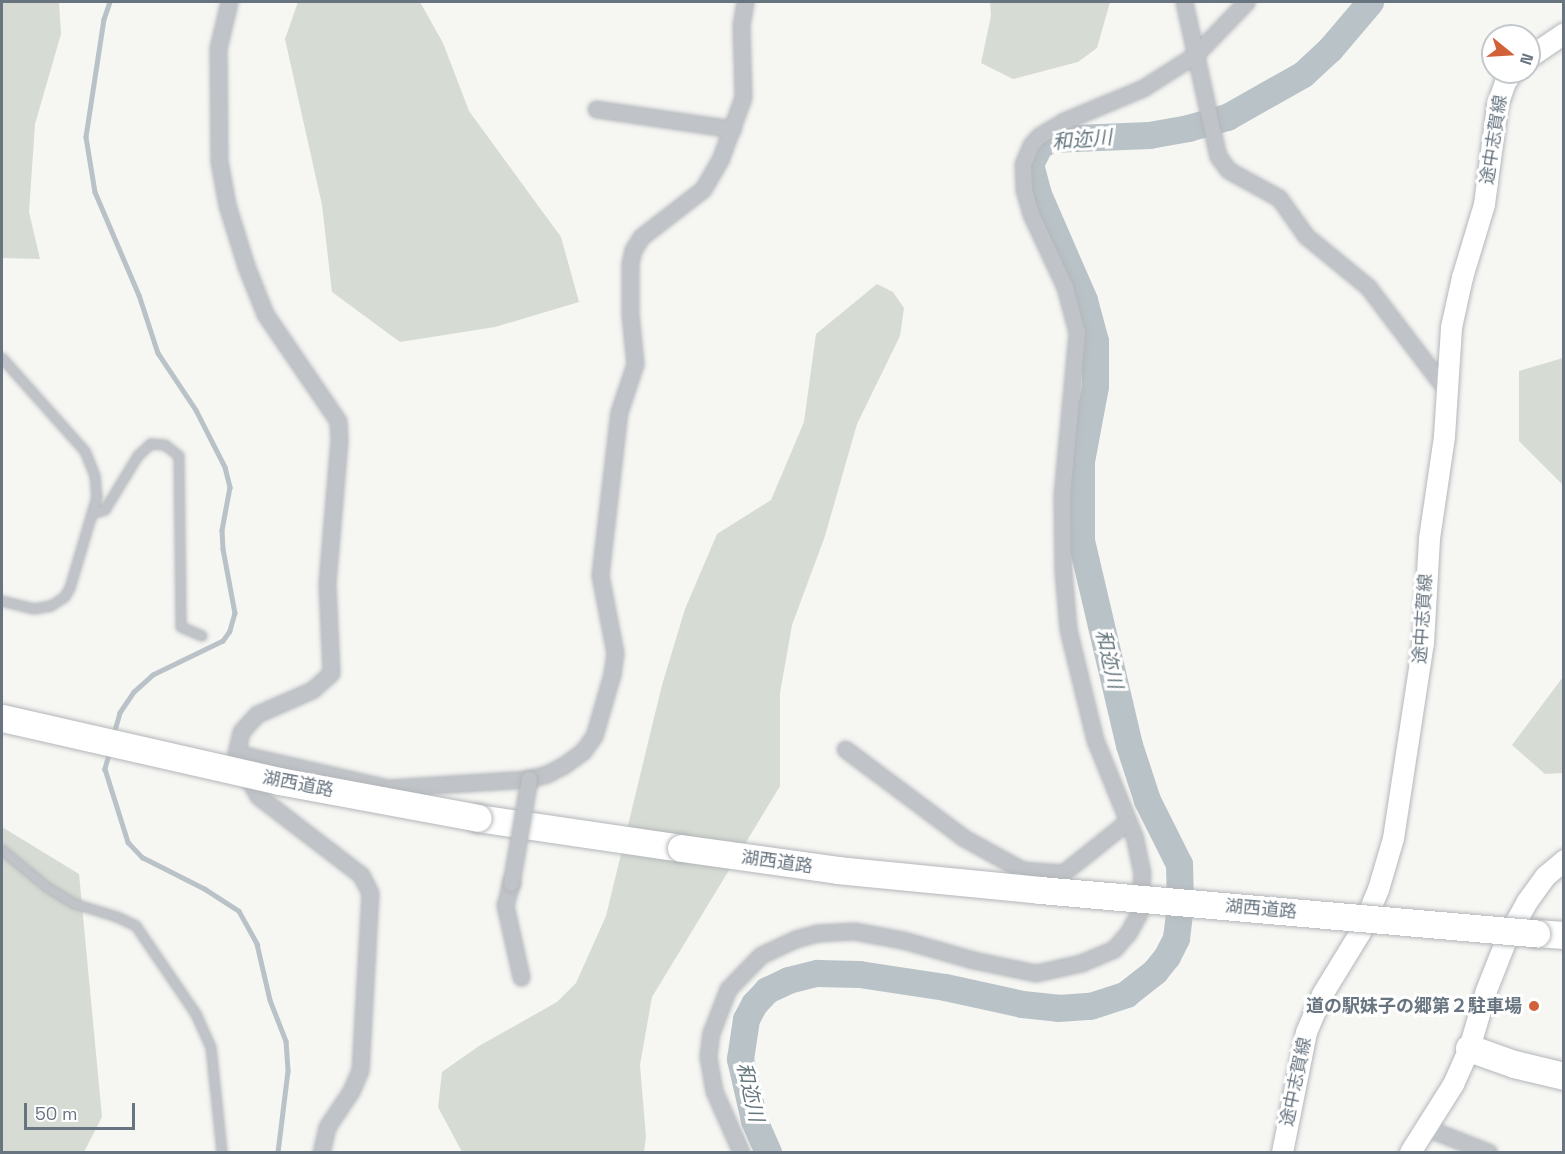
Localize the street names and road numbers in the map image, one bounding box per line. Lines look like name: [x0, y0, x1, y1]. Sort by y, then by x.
street label: 途中志賀線: [1476, 94, 1512, 186]
street label: 途中志賀線: [1409, 573, 1437, 665]
street label: 湖西道路: [261, 767, 335, 801]
street label: 湖西道路: [740, 846, 814, 878]
street label: 湖西道路: [1224, 895, 1298, 923]
street label: 途中志賀線: [1276, 1036, 1316, 1128]

